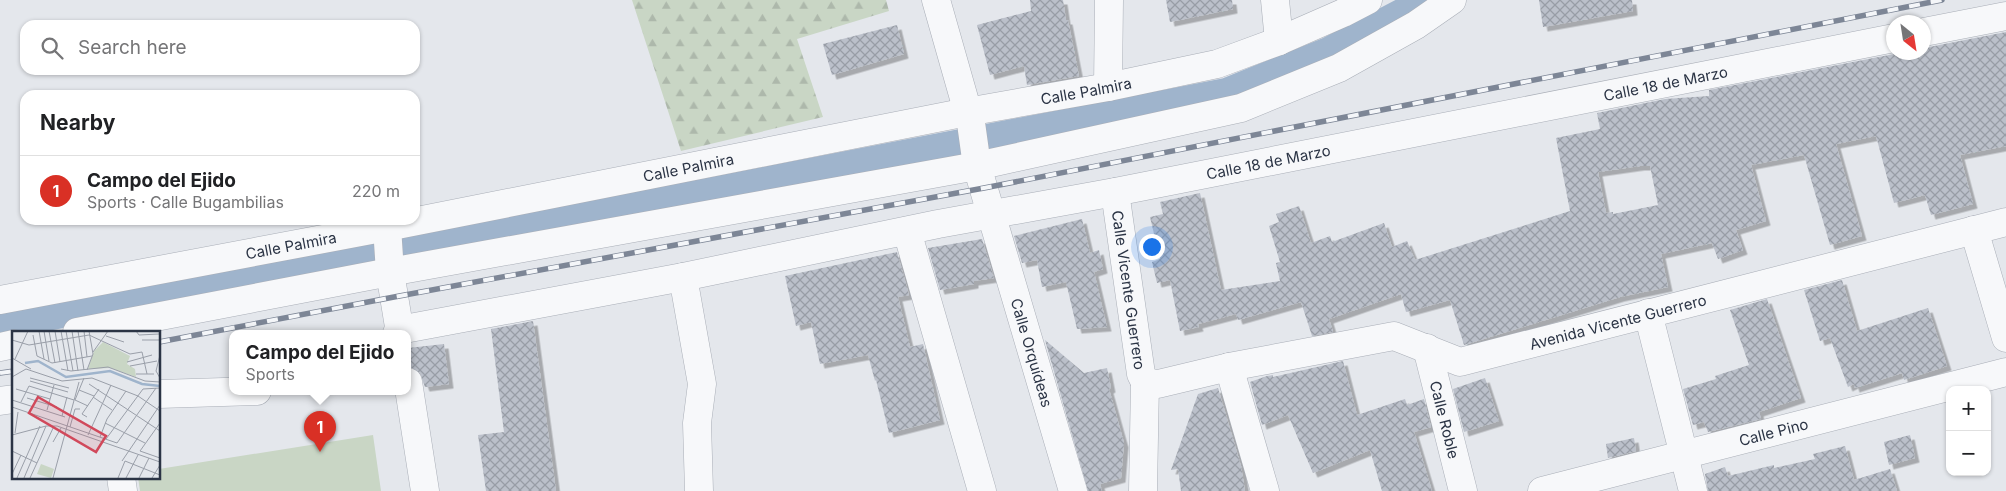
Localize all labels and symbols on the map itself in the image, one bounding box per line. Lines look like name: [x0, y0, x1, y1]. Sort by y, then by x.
north arrow: [1886, 15, 1931, 60]
street label: Calle 18 de Marzo: [1602, 62, 1729, 105]
street label: Calle Palmira: [1039, 73, 1133, 108]
street label: Calle 18 de Marzo: [1204, 140, 1332, 183]
street label: Calle Palmira: [641, 149, 735, 186]
street label: Calle Vicente Guerrero: [1108, 209, 1150, 371]
street label: Calle Palmira: [244, 227, 338, 263]
your location: [1139, 234, 1165, 260]
street label: Avenida Vicente Guerrero: [1527, 290, 1708, 353]
street label: Calle Orquídeas: [1007, 296, 1057, 410]
inset map: [12, 331, 160, 478]
street label: Calle Roble: [1426, 379, 1464, 461]
pin: 1: [304, 411, 336, 452]
street label: Calle Pino: [1737, 414, 1810, 450]

